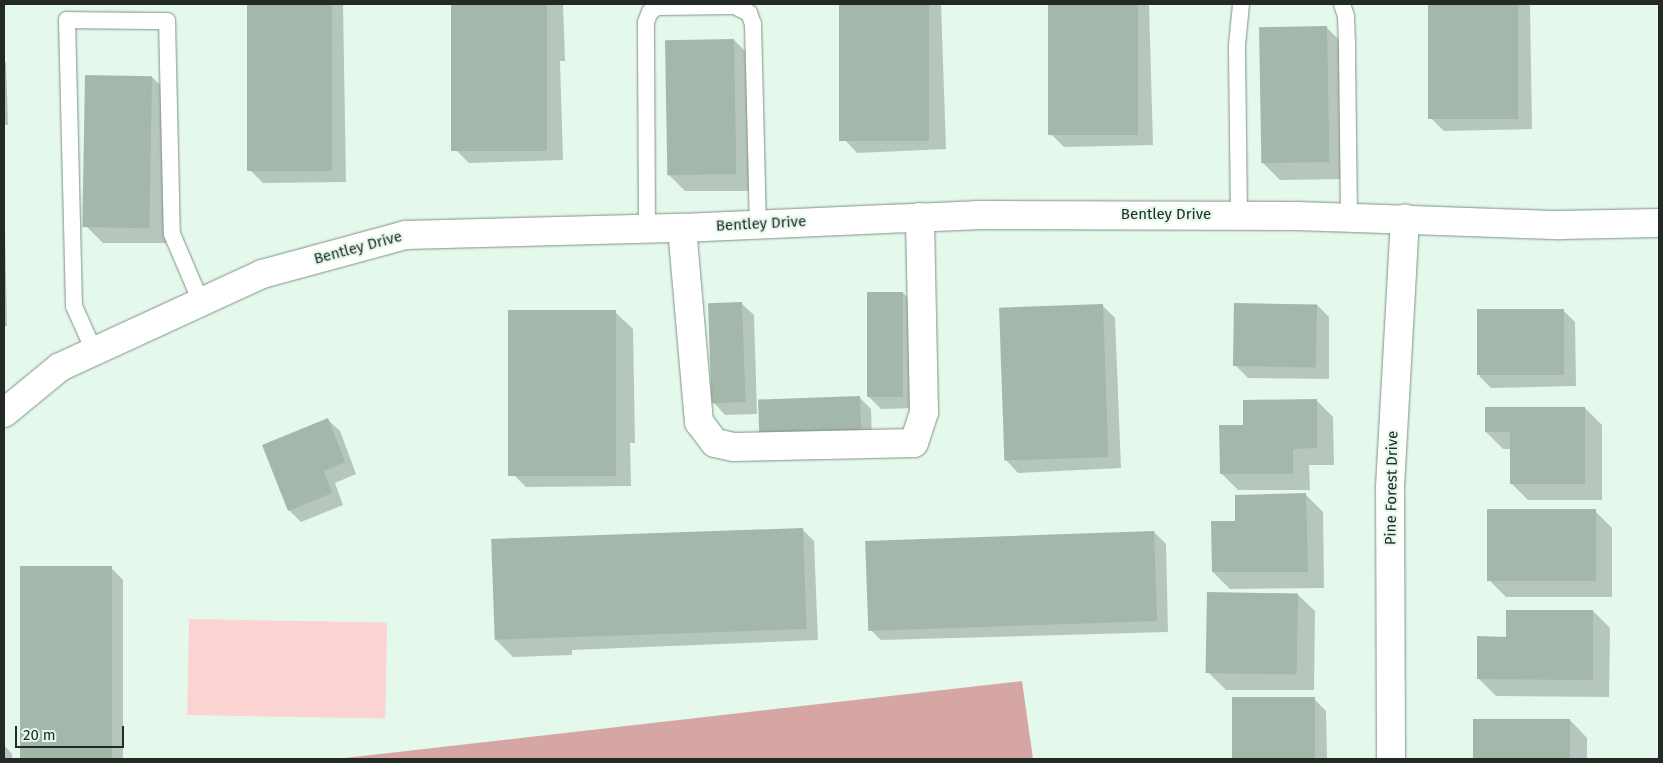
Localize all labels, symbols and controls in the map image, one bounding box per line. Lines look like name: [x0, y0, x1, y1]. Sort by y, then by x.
street label: Bentley Drive: [1121, 206, 1211, 224]
street label: Bentley Drive: [715, 213, 807, 235]
street label: Bentley Drive: [312, 228, 404, 268]
street label: Pine Forest Drive: [1382, 431, 1402, 545]
scale bar: [18, 716, 126, 748]
text: 20 m: [23, 726, 56, 744]

